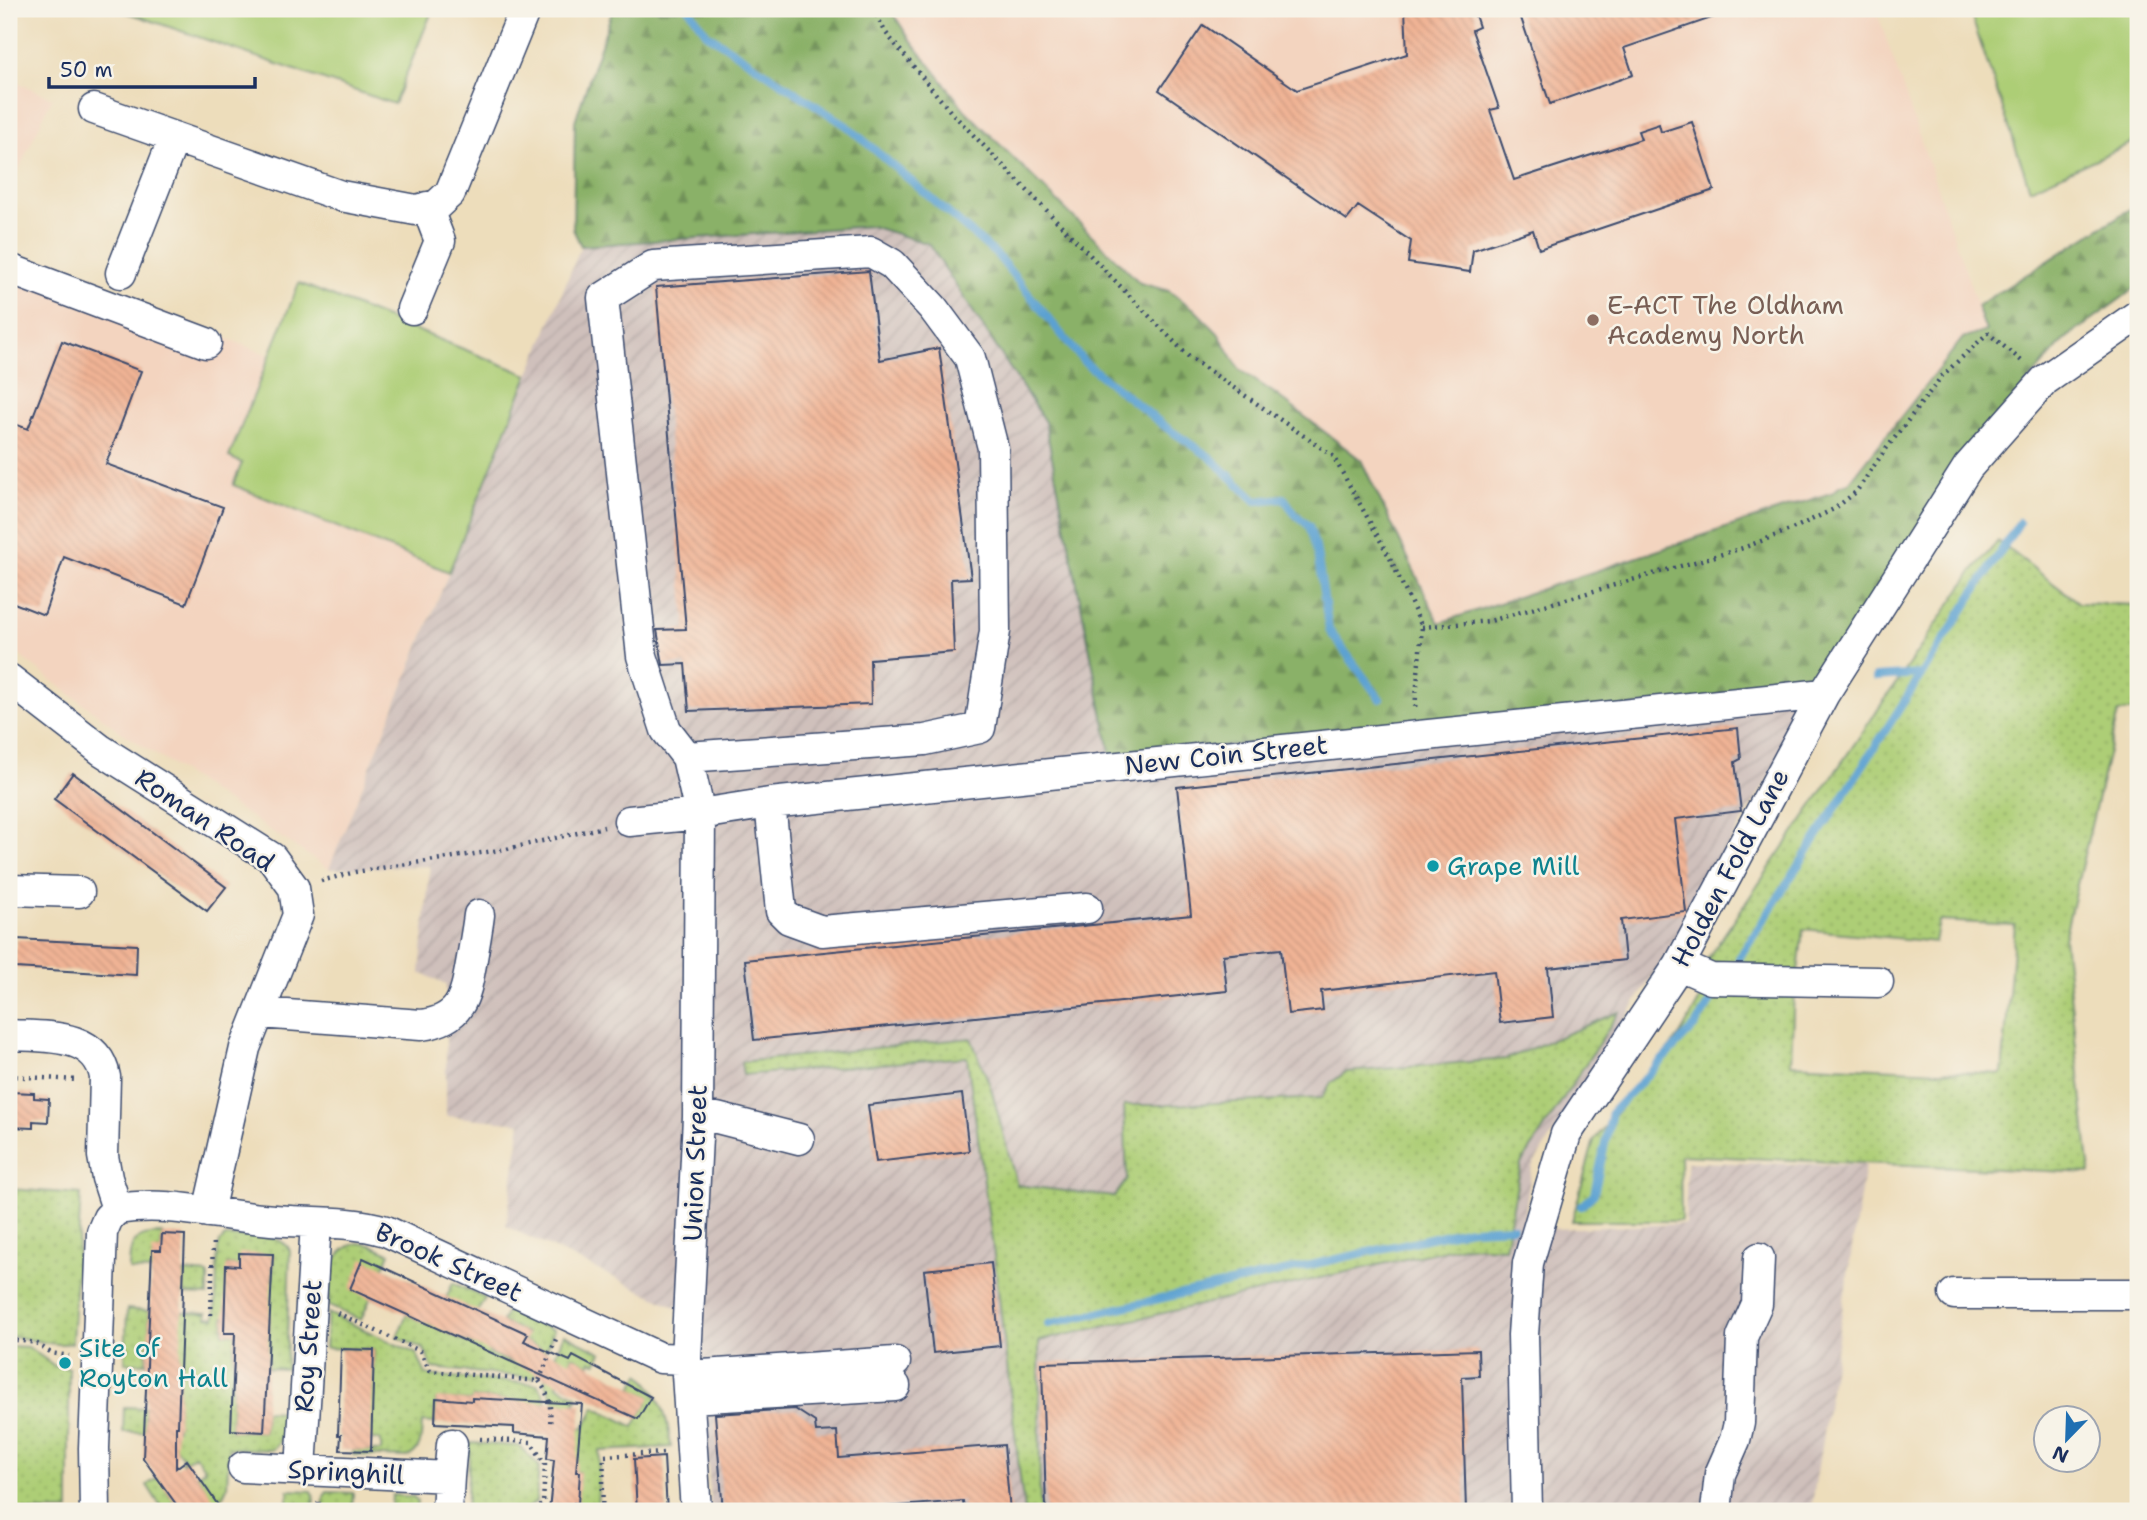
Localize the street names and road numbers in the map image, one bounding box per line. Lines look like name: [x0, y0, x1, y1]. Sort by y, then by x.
street label: New Coin Street: [1123, 726, 1329, 783]
street label: Roman Road: [129, 760, 282, 879]
street label: Holden Fold Lane: [1662, 762, 1797, 973]
street label: Union Street: [674, 1084, 715, 1242]
street label: Brook Street: [370, 1213, 528, 1310]
street label: Roy Street: [285, 1278, 330, 1414]
street label: Springhill: [287, 1451, 405, 1492]

